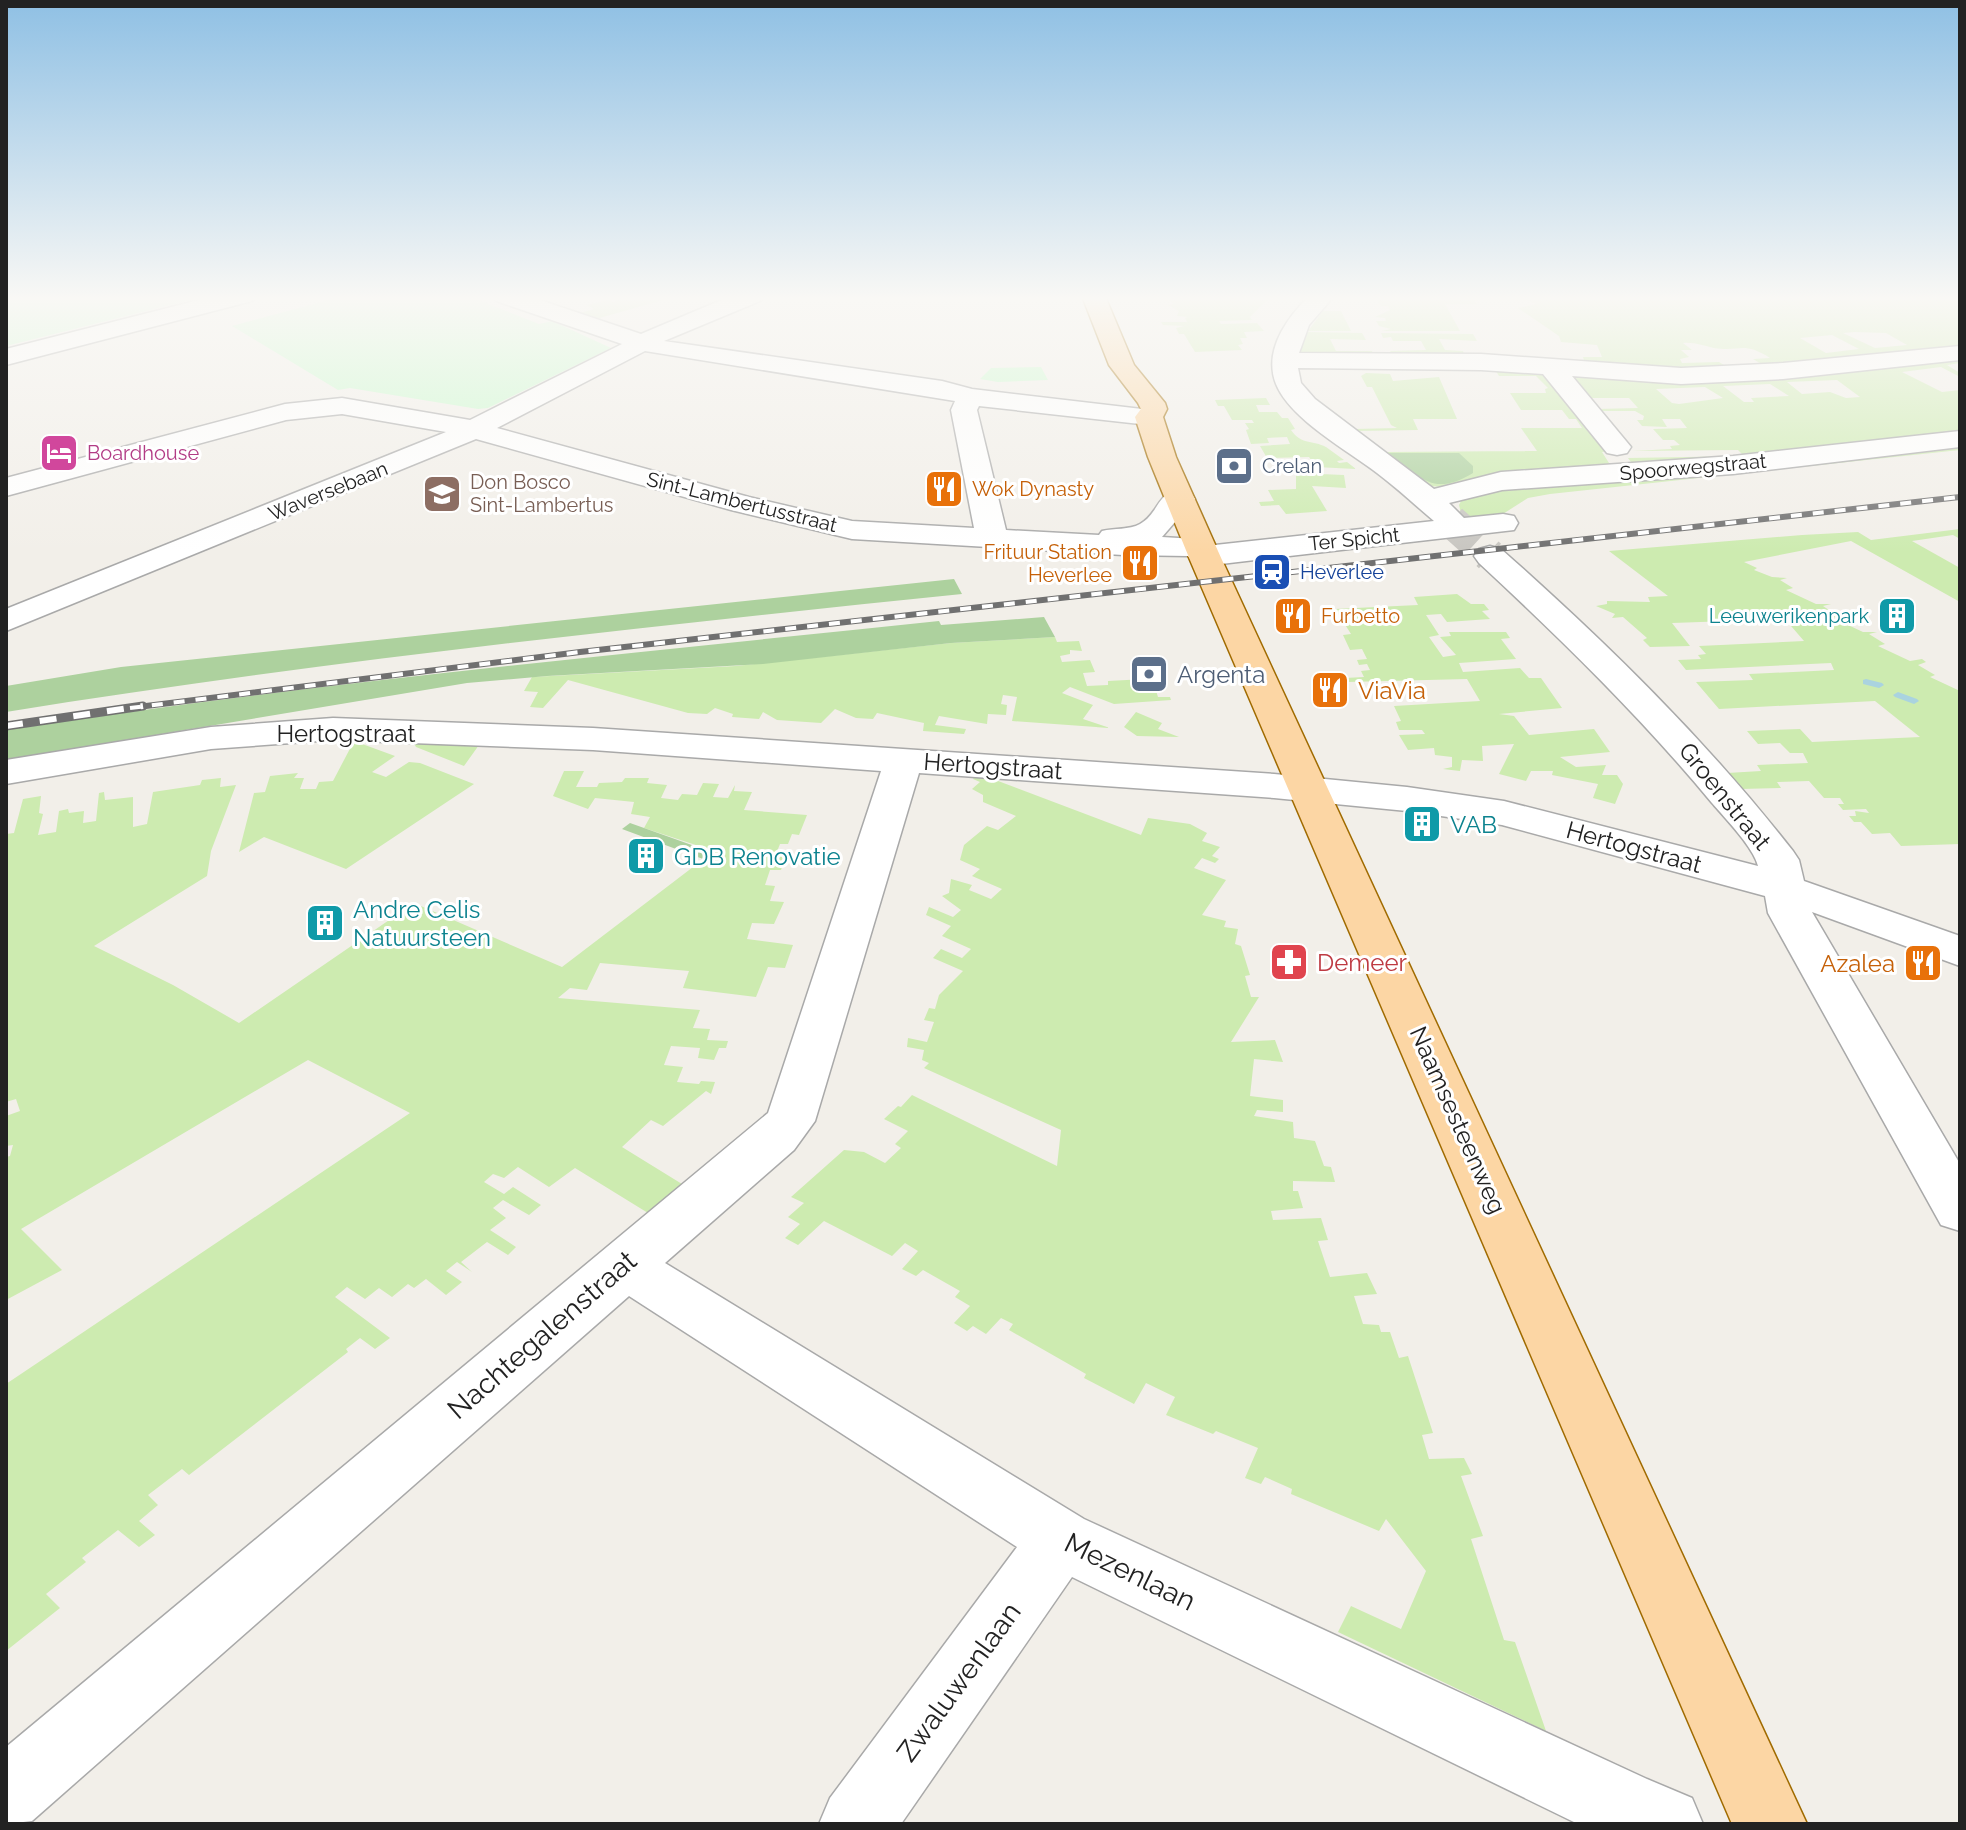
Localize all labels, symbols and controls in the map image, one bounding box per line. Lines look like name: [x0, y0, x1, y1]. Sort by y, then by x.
hotel icon: Boardhouse: [38, 432, 80, 474]
place label: Boardhouse: [87, 441, 199, 465]
bank icon: Crelan: [1213, 445, 1255, 487]
street label: Spoorwegstraat: [1619, 449, 1768, 485]
place label: Crelan: [1262, 454, 1322, 478]
street label: Waversebaan: [265, 456, 391, 526]
street label: Sint-Lambertusstraat: [644, 467, 840, 537]
restaurant icon: Wok Dynasty: [923, 468, 965, 510]
place label: Don Bosco Sint-Lambertus: [470, 470, 613, 517]
school or university icon: Don Bosco Sint-Lambertus: [421, 473, 463, 515]
place label: Wok Dynasty: [972, 477, 1094, 501]
street label: Ter Spicht: [1307, 522, 1401, 556]
place label: Frituur Station Heverlee: [983, 540, 1112, 587]
restaurant icon: Frituur Station Heverlee: [1119, 542, 1161, 584]
station icon: Heverlee: [1251, 551, 1293, 593]
place label: Heverlee: [1300, 560, 1384, 584]
restaurant icon: Furbetto: [1272, 595, 1314, 637]
building icon: Leeuwerikenpark: [1876, 595, 1918, 637]
place label: Furbetto: [1321, 604, 1400, 628]
place label: Leeuwerikenpark: [1709, 604, 1869, 628]
bank icon: Argenta: [1128, 653, 1170, 695]
place label: Argenta: [1177, 660, 1265, 689]
restaurant icon: ViaVia: [1309, 669, 1351, 711]
place label: ViaVia: [1358, 676, 1426, 705]
street label: Hertogstraat: [276, 719, 416, 748]
street label: Groenstraat: [1673, 736, 1777, 856]
street label: Hertogstraat: [923, 747, 1063, 785]
building icon: VAB: [1401, 803, 1443, 845]
place label: VAB: [1450, 810, 1497, 839]
street label: Hertogstraat: [1563, 815, 1705, 879]
building icon: GDB Renovatie: [625, 835, 667, 877]
place label: GDB Renovatie: [674, 842, 840, 871]
place label: Andre Celis Natuursteen: [353, 895, 491, 952]
building icon: Andre Celis Natuursteen: [304, 902, 346, 944]
pharmacy icon: Demeer: [1268, 941, 1310, 983]
restaurant icon: Azalea: [1902, 942, 1944, 984]
place label: Demeer: [1317, 948, 1407, 977]
place label: Azalea: [1820, 949, 1895, 978]
street label: Naamsesteenweg: [1404, 1022, 1512, 1218]
street label: Nachtegalenstraat: [441, 1244, 644, 1426]
street label: Mezenlaan: [1059, 1526, 1201, 1618]
street label: Zwaluwenlaan: [890, 1596, 1028, 1768]

